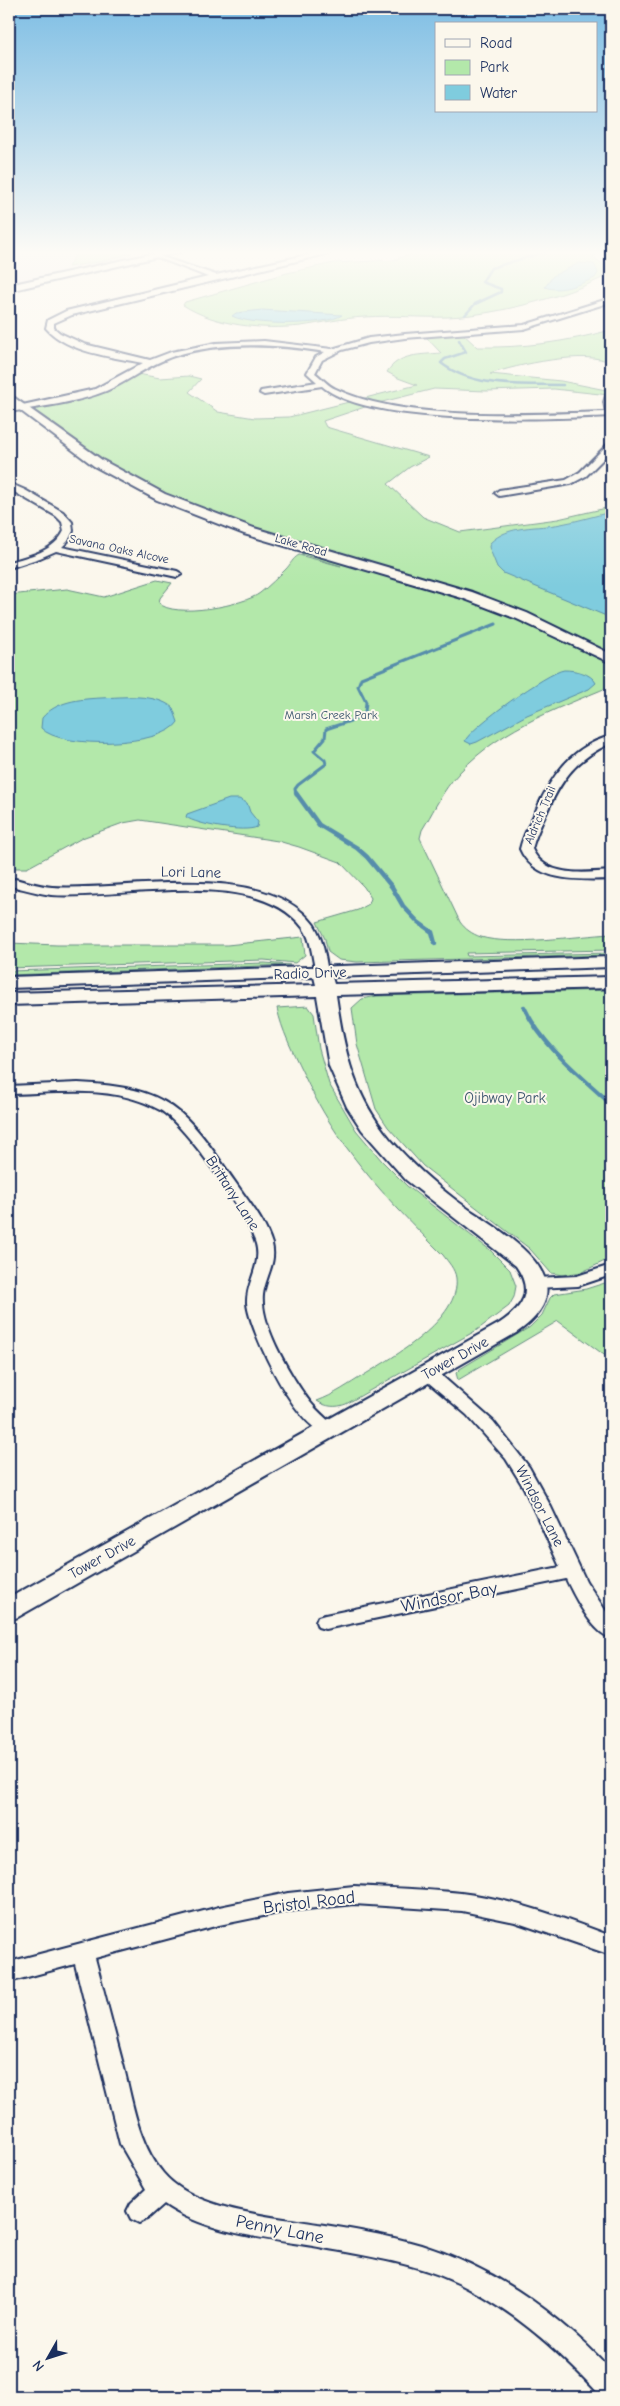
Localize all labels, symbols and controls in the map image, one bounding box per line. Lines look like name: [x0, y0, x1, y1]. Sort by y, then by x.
legend: [435, 22, 598, 112]
text: Road: [480, 34, 512, 52]
text: Park: [480, 58, 509, 76]
text: Water: [480, 84, 517, 102]
street label: Lake Road: [273, 531, 329, 559]
street label: Savana Oaks Alcove: [68, 532, 170, 566]
park label: Marsh Creek Park: [284, 708, 378, 722]
street label: Aldrich Trail: [521, 784, 559, 846]
street label: Lori Lane: [161, 862, 222, 882]
street label: Radio Drive: [273, 963, 347, 983]
park label: Ojibway Park: [464, 1089, 546, 1107]
street label: Brittany Lane: [202, 1152, 264, 1234]
street label: Tower Drive: [418, 1332, 492, 1384]
street label: Windsor Lane: [512, 1462, 568, 1550]
street label: Tower Drive: [65, 1531, 139, 1583]
street label: Windsor Bay: [399, 1578, 500, 1617]
street label: Bristol Road: [262, 1886, 356, 1919]
street label: Penny Lane: [234, 2211, 326, 2248]
north arrow: [22, 2334, 72, 2384]
text: N: [29, 2357, 48, 2375]

